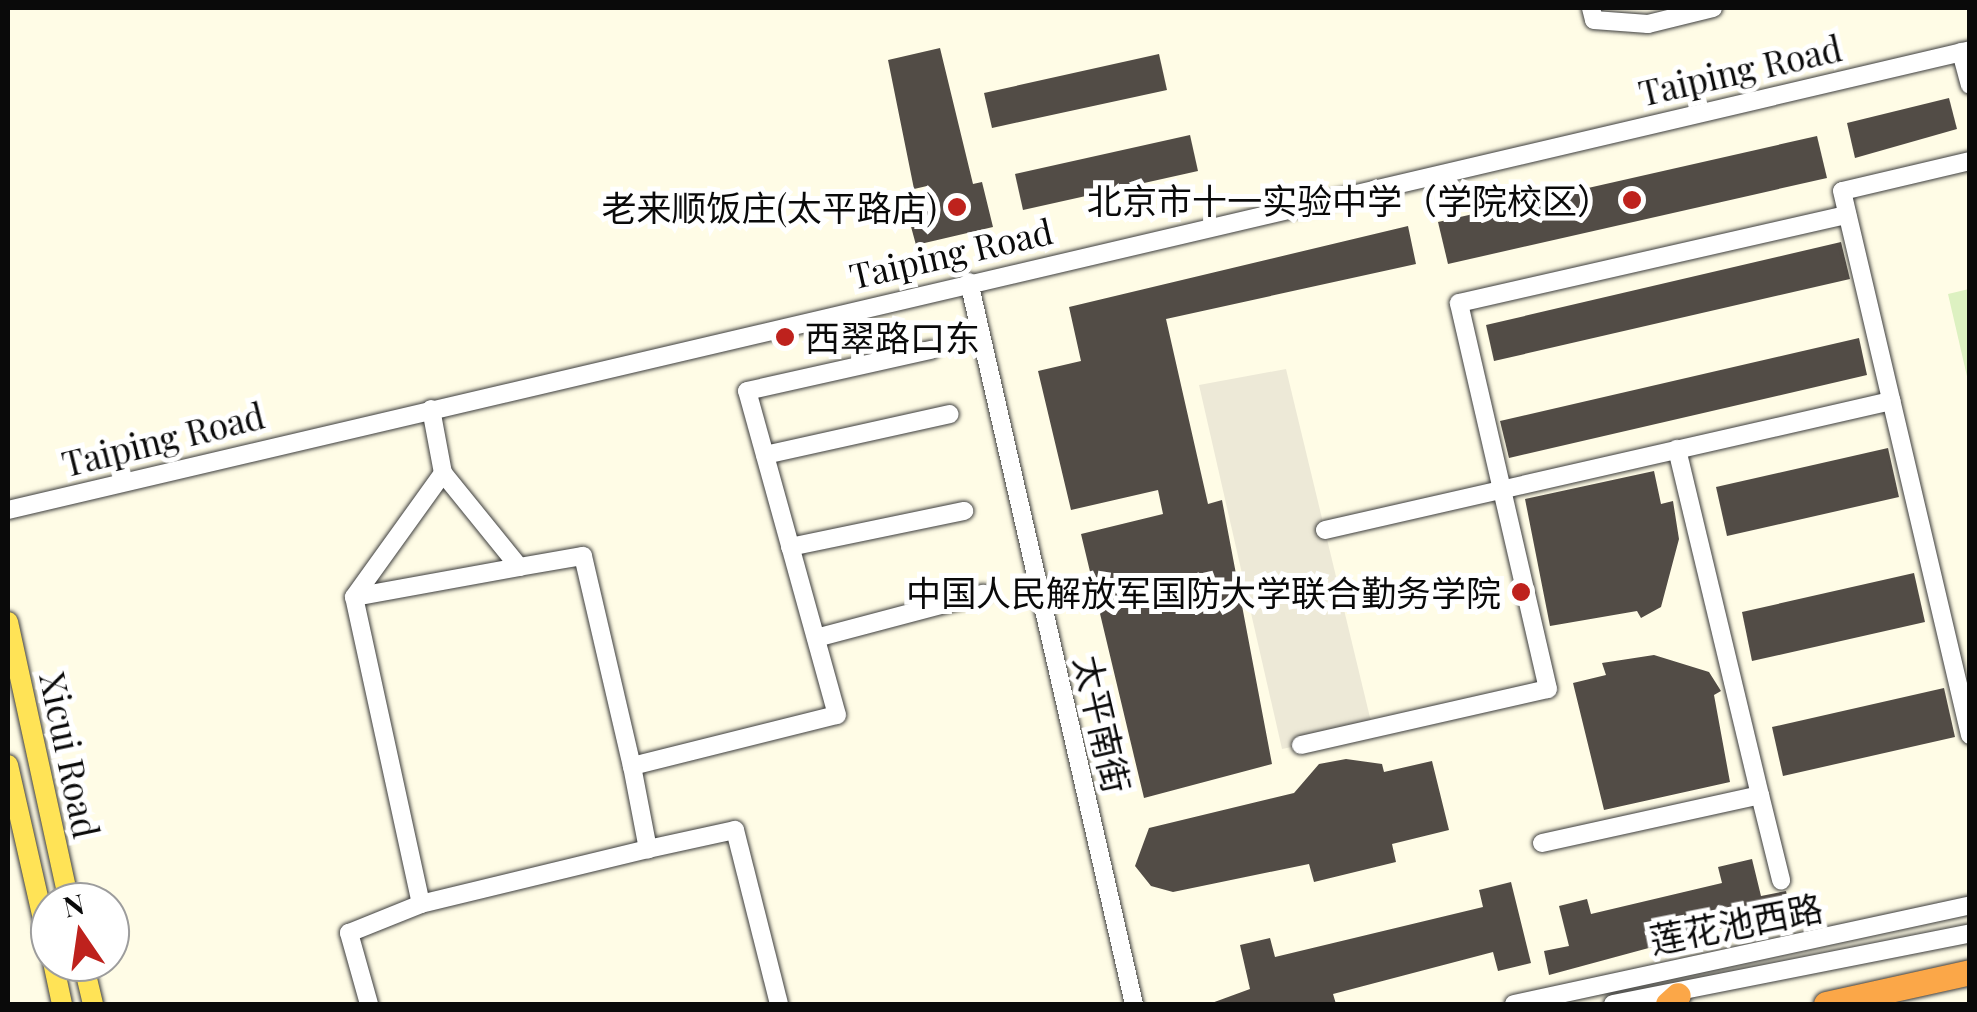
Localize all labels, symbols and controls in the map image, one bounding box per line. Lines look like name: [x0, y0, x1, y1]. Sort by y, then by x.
street label: Taiping Road: [1634, 26, 1846, 114]
place label: 北京市十一实验中学（学院校区）: [1087, 179, 1612, 221]
place label: 老来顺饭庄(太平路店): [601, 186, 937, 228]
marker: 北京市十一实验中学（学院校区）: [1621, 189, 1643, 211]
marker: 老来顺饭庄(太平路店): [946, 196, 968, 218]
street label: Taiping Road: [845, 209, 1057, 297]
place label: 西翠路口东: [805, 316, 980, 358]
marker: 西翠路口东: [774, 326, 796, 348]
street label: Taiping Road: [58, 394, 268, 484]
place label: 中国人民解放军国防大学联合勤务学院: [906, 571, 1501, 613]
marker: 中国人民解放军国防大学联合勤务学院: [1510, 581, 1532, 603]
street label: 太平南街: [1067, 651, 1139, 797]
street label: Xicui Road: [32, 668, 108, 842]
north arrow: [30, 882, 130, 982]
text: N: [60, 884, 88, 925]
street label: 莲花池西路: [1646, 886, 1826, 960]

